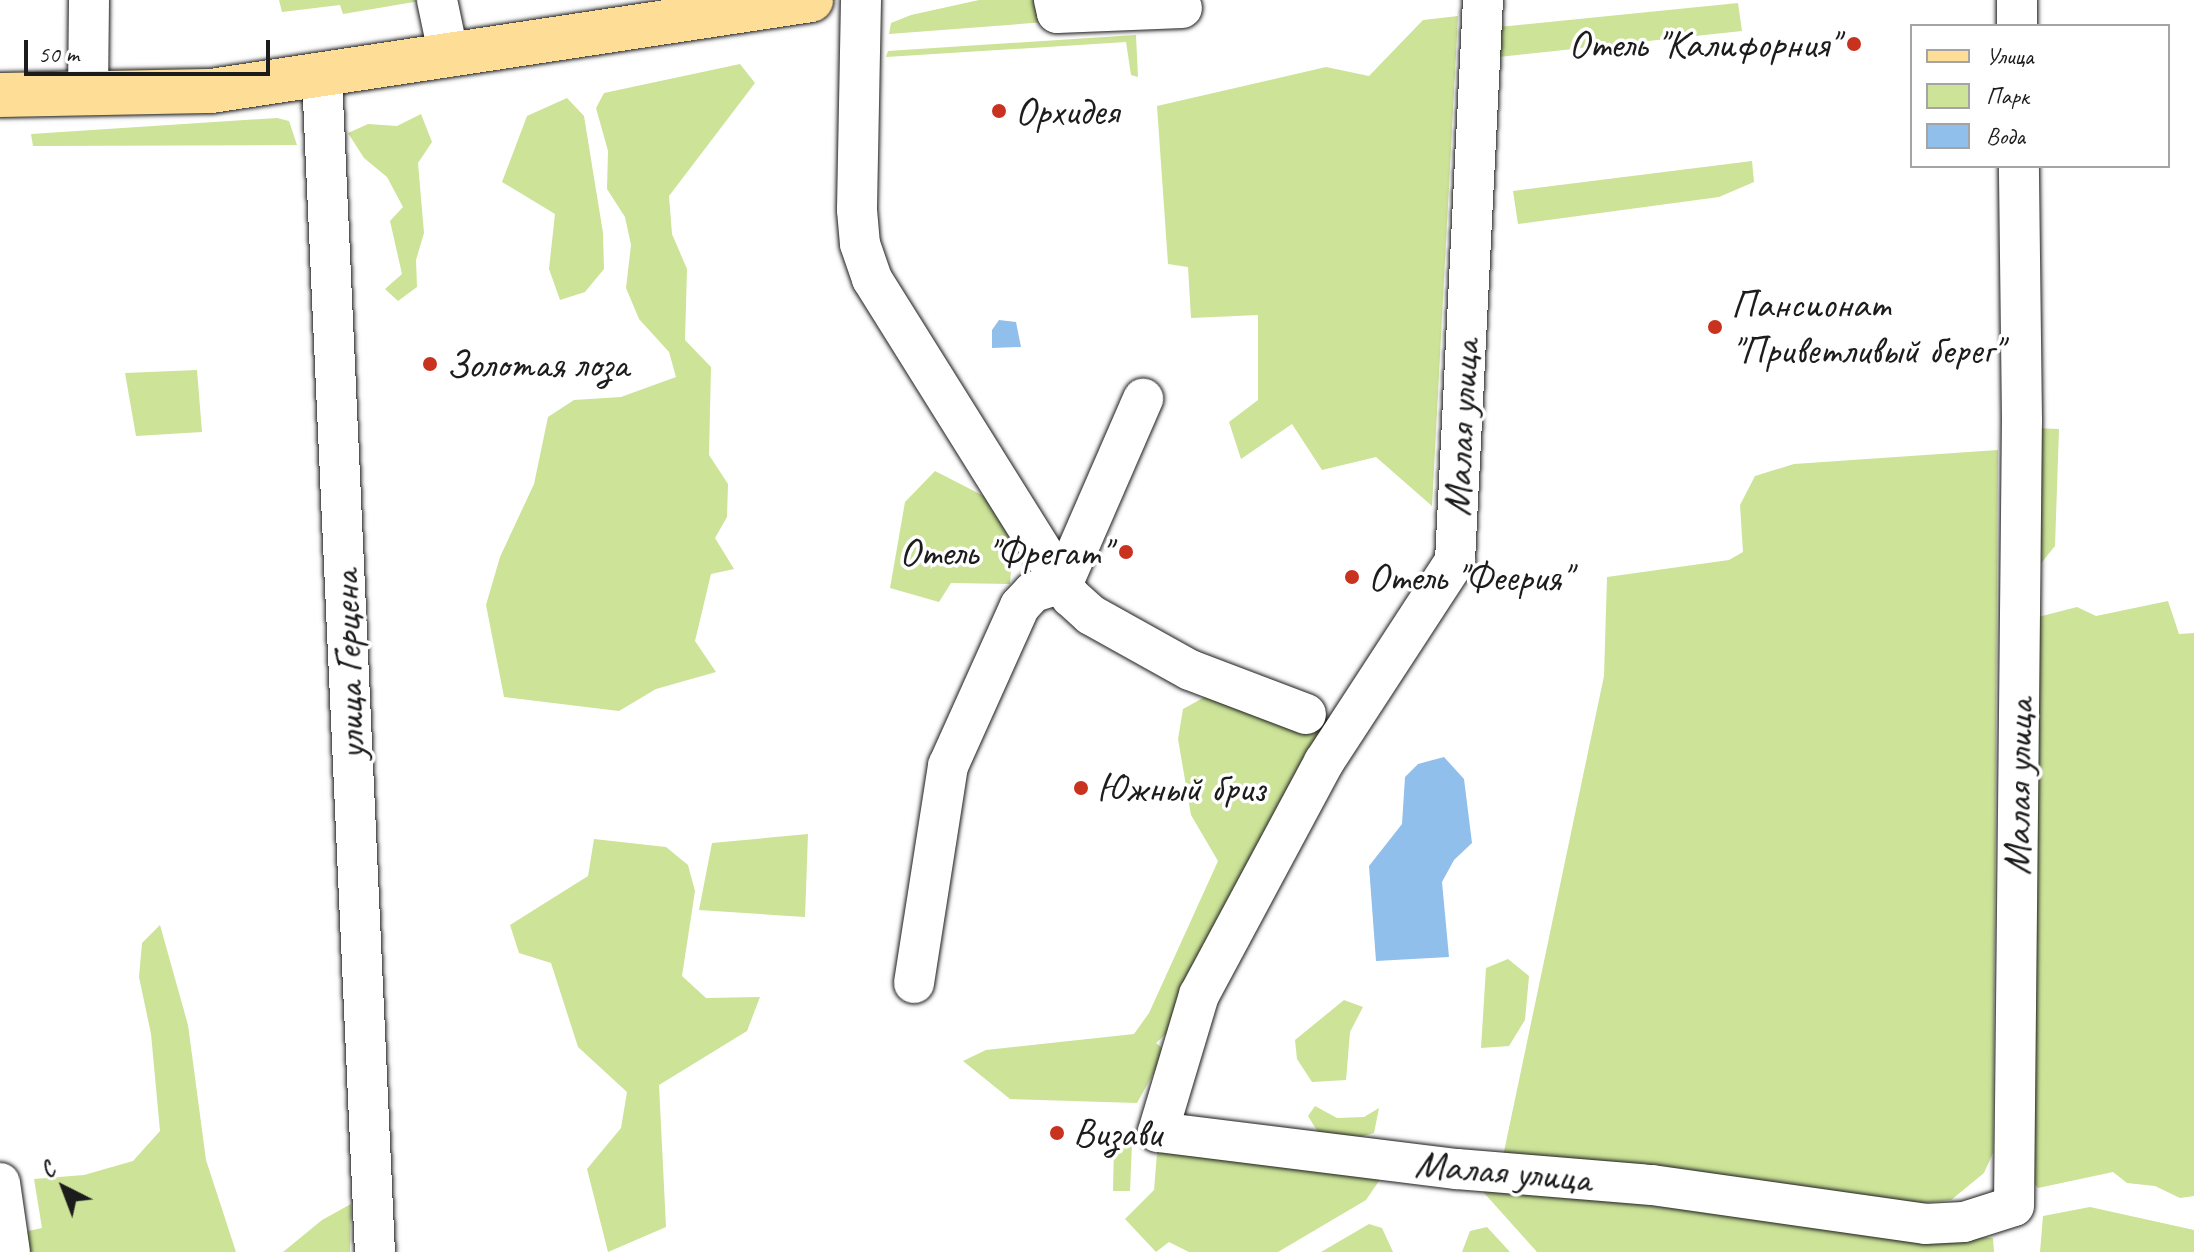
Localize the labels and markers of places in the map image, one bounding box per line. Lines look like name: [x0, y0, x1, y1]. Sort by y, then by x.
place label: Отель "Калифорния": [1569, 20, 1838, 68]
marker: Отель "Калифорния": [1845, 35, 1863, 53]
place label: Орхидея: [1015, 87, 1119, 135]
marker: Орхидея: [990, 102, 1008, 120]
place label: Пансионат "Приветливый берег": [1731, 280, 2002, 374]
marker: Пансионат "Приветливый берег": [1706, 318, 1724, 336]
place label: Золотая лоза: [446, 340, 630, 388]
marker: Золотая лоза: [421, 355, 439, 373]
place label: Отель "Фрегат": [899, 528, 1110, 576]
marker: Отель "Фрегат": [1117, 543, 1135, 561]
place label: Отель "Феерия": [1368, 553, 1570, 601]
marker: Отель "Феерия": [1343, 568, 1361, 586]
place label: Южный бриз: [1097, 764, 1264, 812]
marker: Южный бриз: [1072, 779, 1090, 797]
place label: Визави: [1073, 1109, 1161, 1157]
marker: Визави: [1048, 1124, 1066, 1142]

